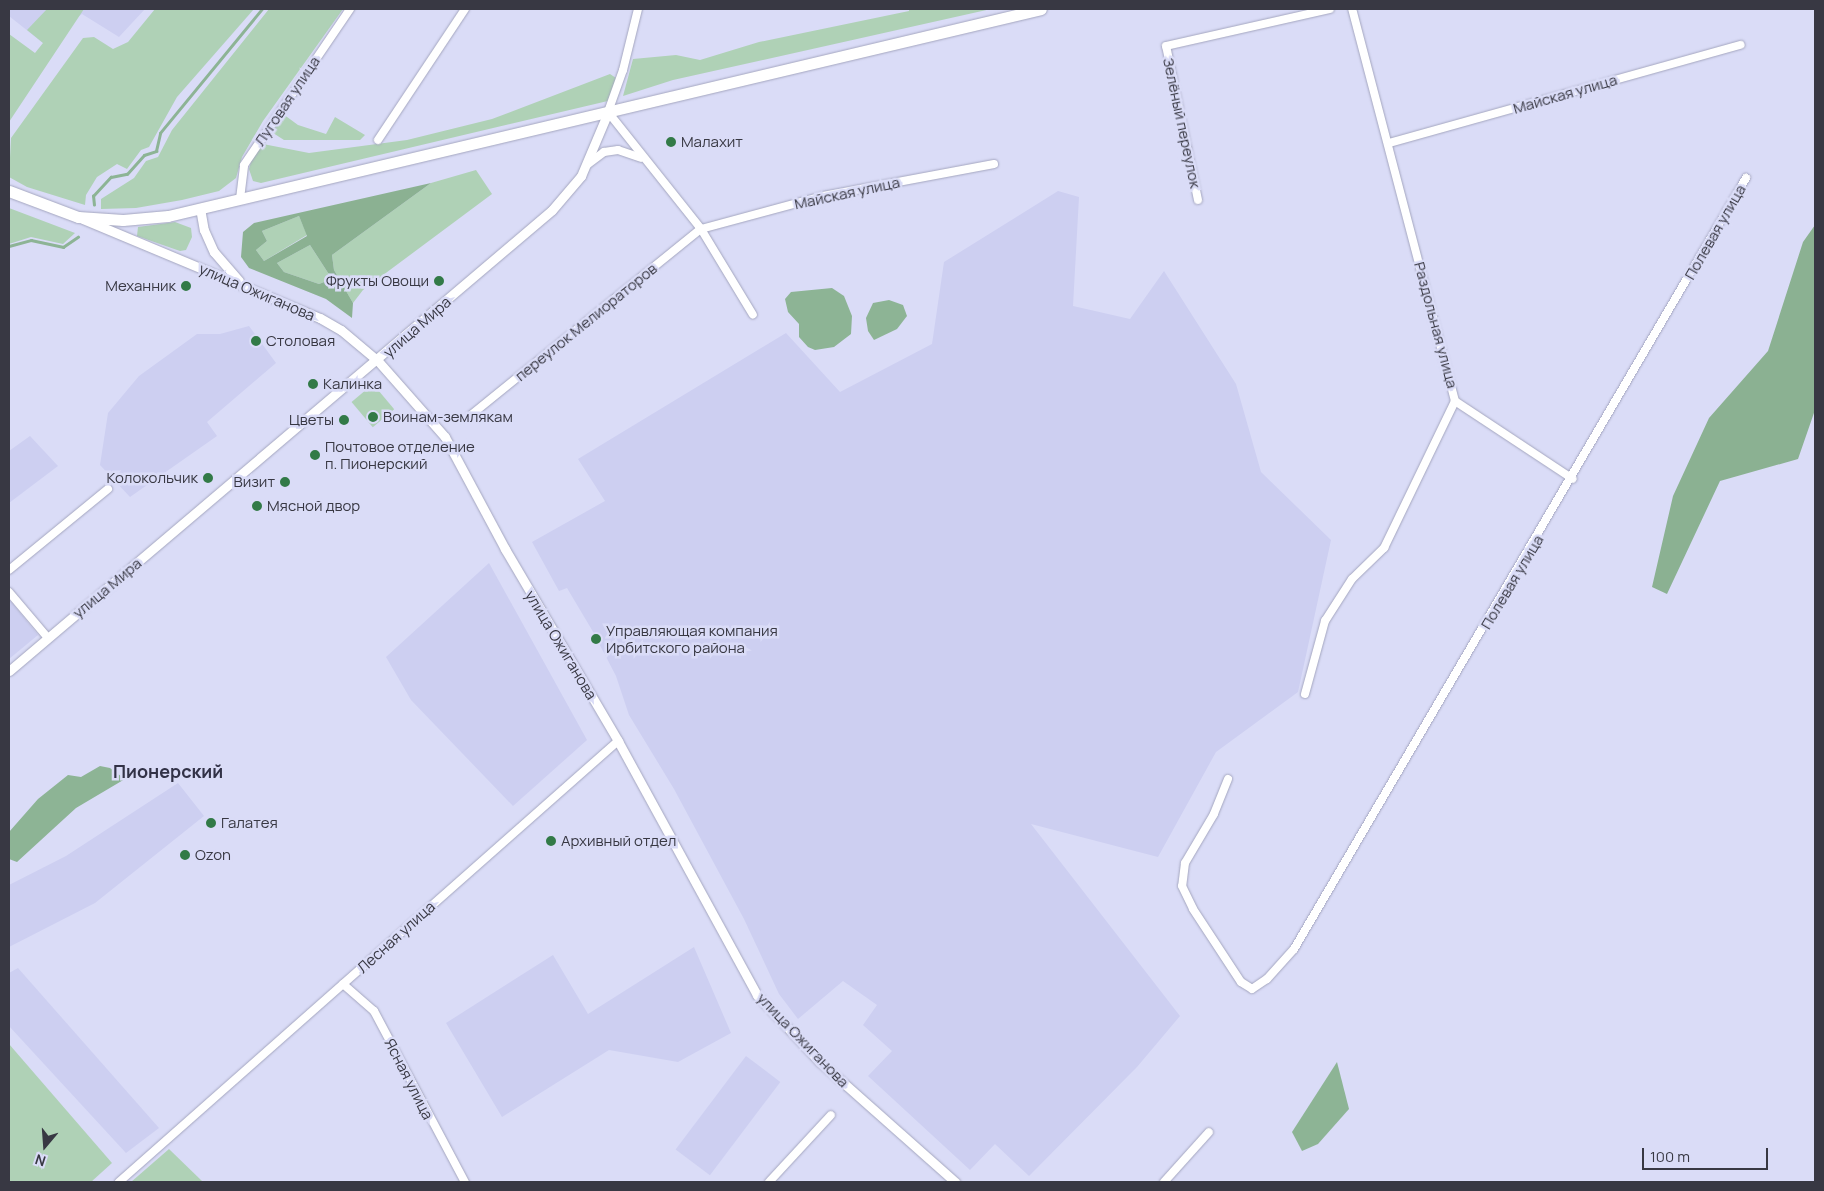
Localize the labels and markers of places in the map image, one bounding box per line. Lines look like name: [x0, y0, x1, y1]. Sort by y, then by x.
place label: Малахит: [681, 133, 743, 151]
marker: Малахит: [665, 136, 677, 148]
place label: Фрукты Овощи: [326, 272, 429, 290]
marker: Фрукты Овощи: [433, 275, 445, 287]
place label: Механник: [105, 277, 176, 295]
marker: Механник: [180, 280, 192, 292]
place label: Столовая: [266, 332, 335, 350]
marker: Столовая: [250, 335, 262, 347]
place label: Калинка: [323, 375, 382, 393]
marker: Калинка: [307, 378, 319, 390]
place label: Воинам-землякам: [383, 408, 513, 426]
place label: Цветы: [289, 411, 334, 429]
marker: Воинам-землякам: [367, 411, 379, 423]
marker: Цветы: [338, 414, 350, 426]
place label: Почтовое отделение п. Пионерский: [325, 437, 475, 472]
marker: Почтовое отделение п. Пионерский: [309, 449, 321, 461]
place label: Колокольчик: [107, 469, 198, 487]
marker: Колокольчик: [202, 472, 214, 484]
place label: Визит: [234, 473, 275, 491]
marker: Визит: [279, 476, 291, 488]
place label: Мясной двор: [267, 497, 360, 515]
marker: Мясной двор: [251, 500, 263, 512]
place label: Управляющая компания Ирбитского района: [606, 621, 778, 656]
marker: Управляющая компания Ирбитского района: [590, 633, 602, 645]
place label: Галатея: [221, 814, 278, 832]
marker: Галатея: [205, 817, 217, 829]
place label: Архивный отдел: [561, 832, 677, 850]
marker: Архивный отдел: [545, 835, 557, 847]
place label: Ozon: [195, 846, 231, 864]
marker: Ozon: [179, 849, 191, 861]

